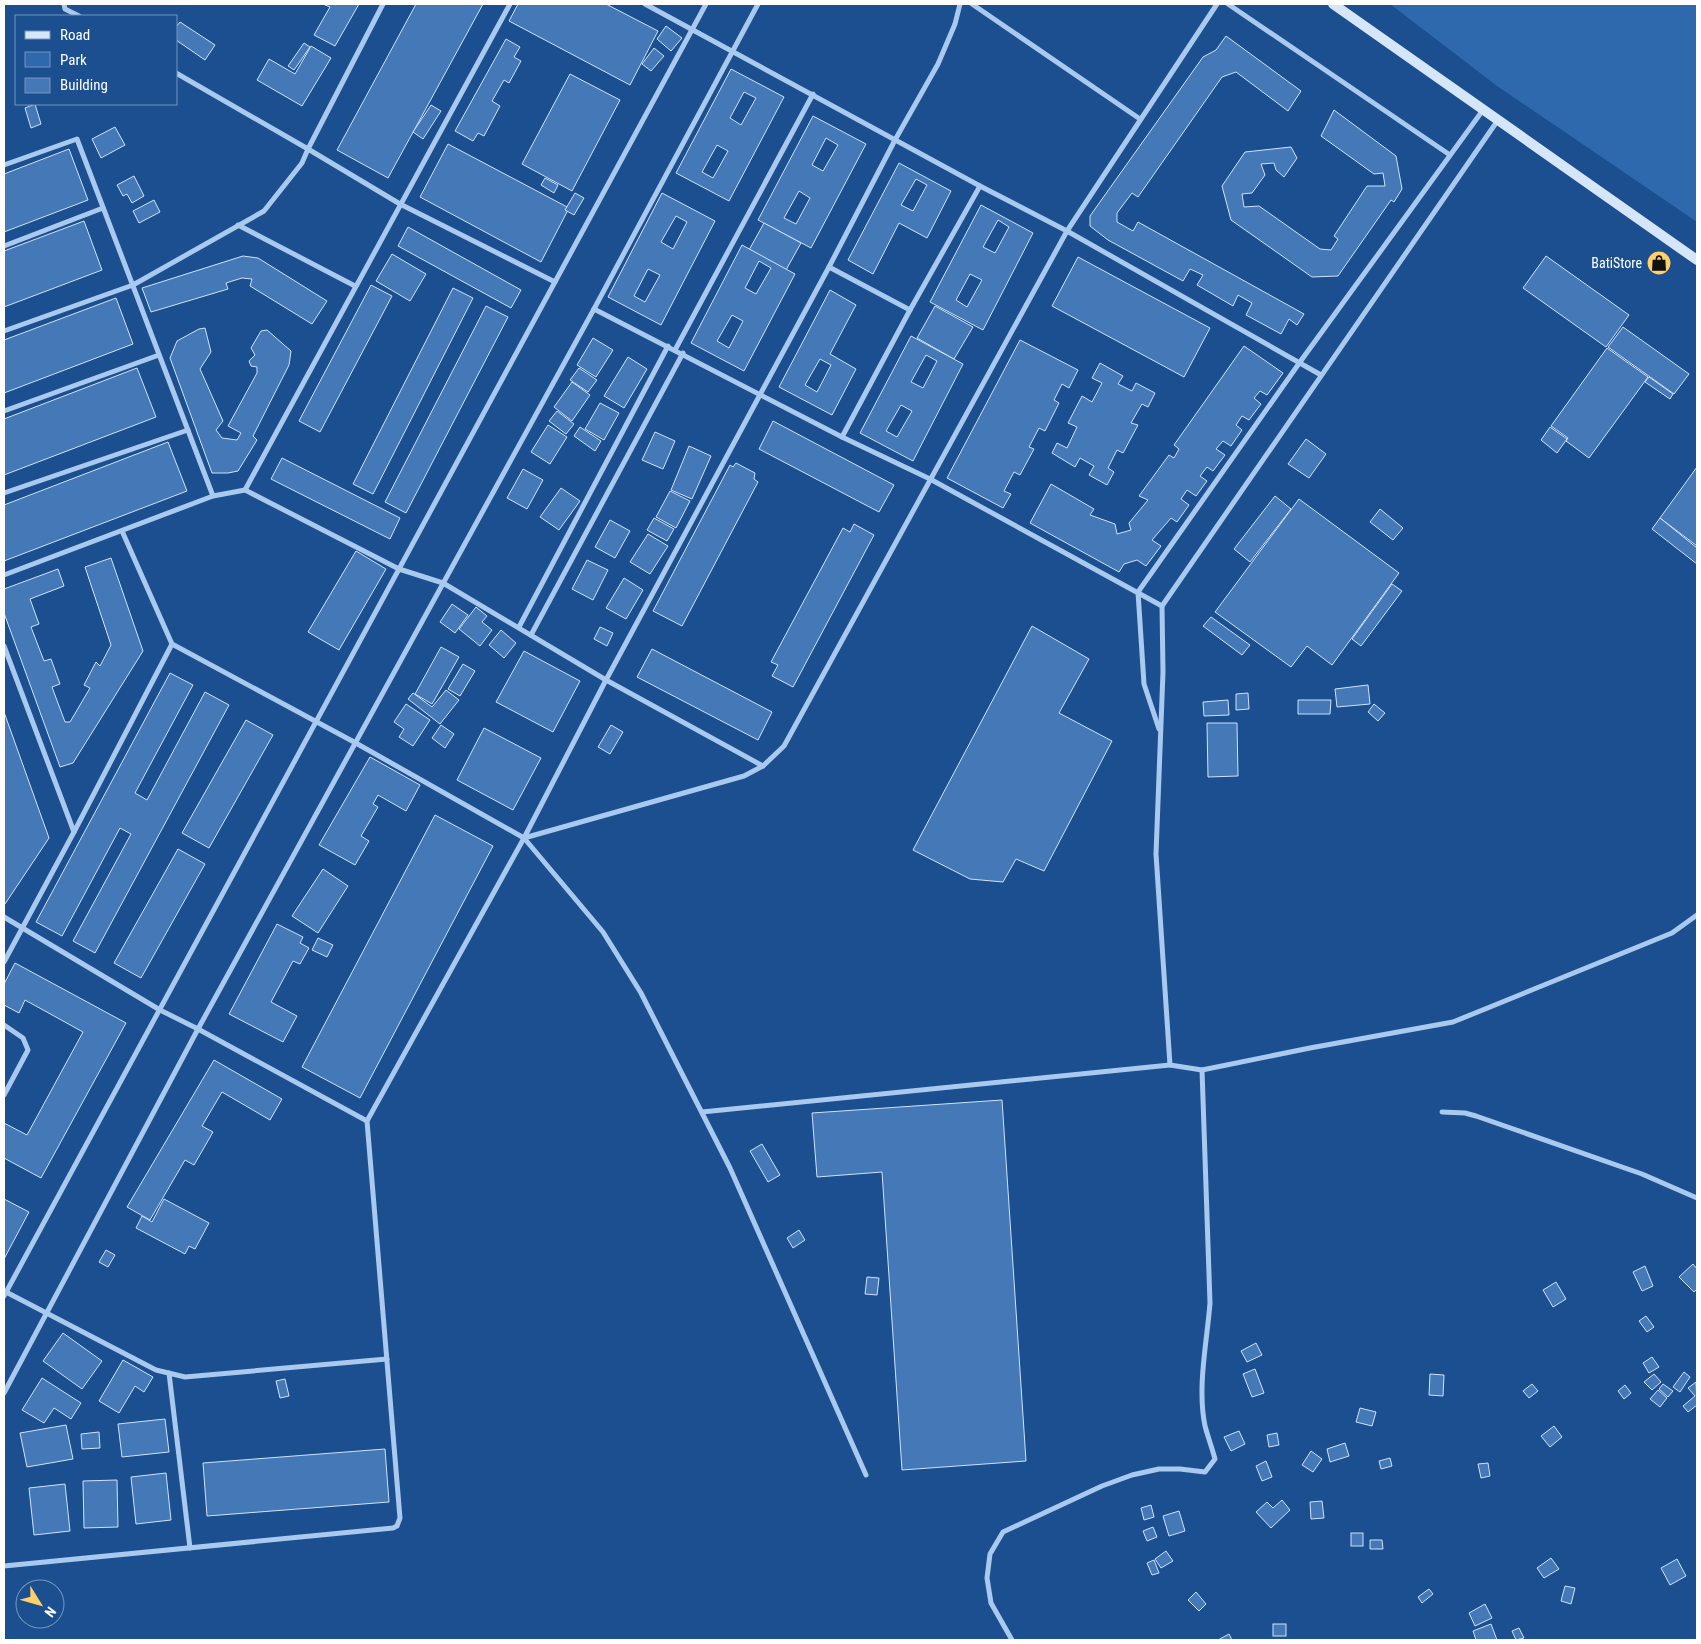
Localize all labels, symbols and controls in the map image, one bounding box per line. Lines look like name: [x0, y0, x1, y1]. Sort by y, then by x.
legend: [15, 15, 178, 105]
text: Road: [60, 26, 90, 44]
text: Park: [60, 51, 87, 69]
text: Building: [60, 76, 108, 94]
shop icon: BatiStore: [1646, 250, 1672, 276]
place label: BatiStore: [1591, 255, 1642, 271]
north arrow: [15, 1579, 65, 1629]
text: N: [41, 1604, 59, 1620]

